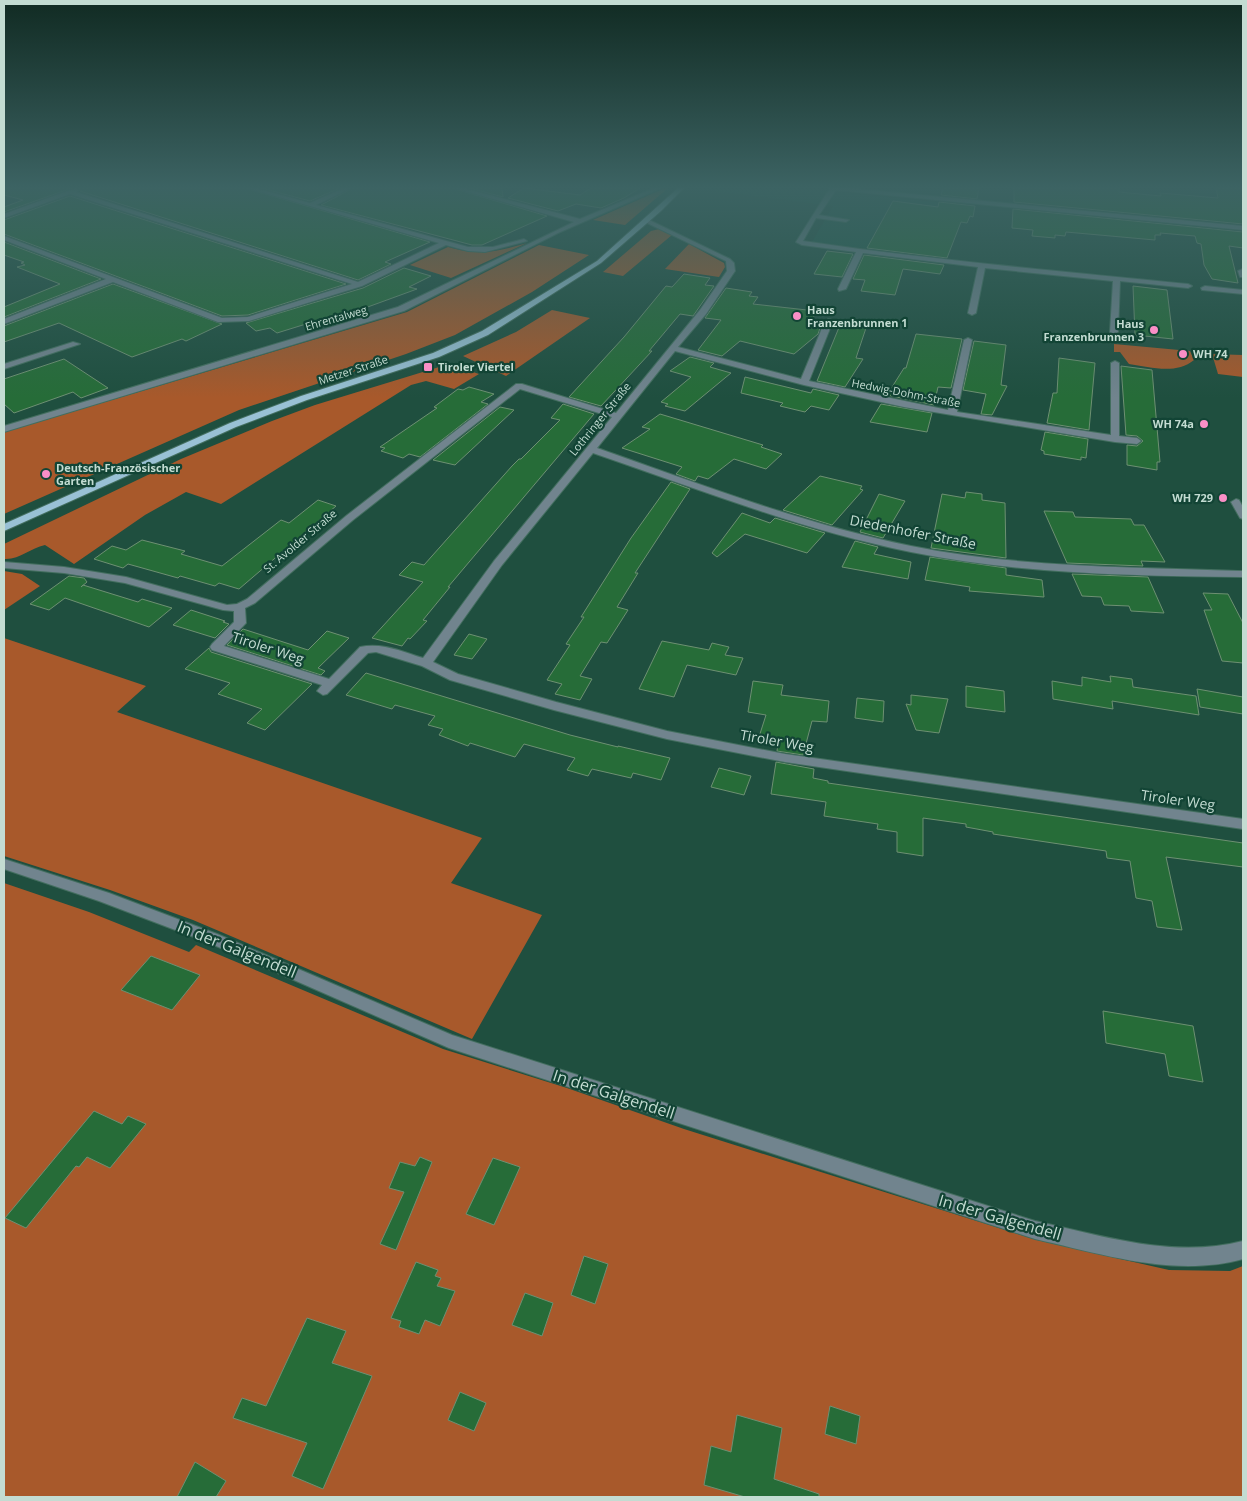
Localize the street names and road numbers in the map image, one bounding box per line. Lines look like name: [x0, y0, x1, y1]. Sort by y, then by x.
street label: Ehrentalweg: [303, 302, 369, 334]
street label: Metzer Straße: [316, 351, 390, 388]
street label: Hedwig-Dohm-Straße: [850, 375, 962, 410]
street label: Lothringer Straße: [565, 379, 634, 458]
street label: St. Avolder Straße: [260, 505, 340, 576]
street label: Diedenhofer Straße: [848, 510, 978, 553]
street label: Tiroler Weg: [230, 627, 307, 668]
street label: Tiroler Weg: [739, 725, 816, 756]
street label: Tiroler Weg: [1140, 785, 1217, 814]
street label: In der Galgendell: [174, 915, 300, 983]
street label: In der Galgendell: [550, 1064, 678, 1124]
street label: In der Galgendell: [936, 1189, 1064, 1245]

